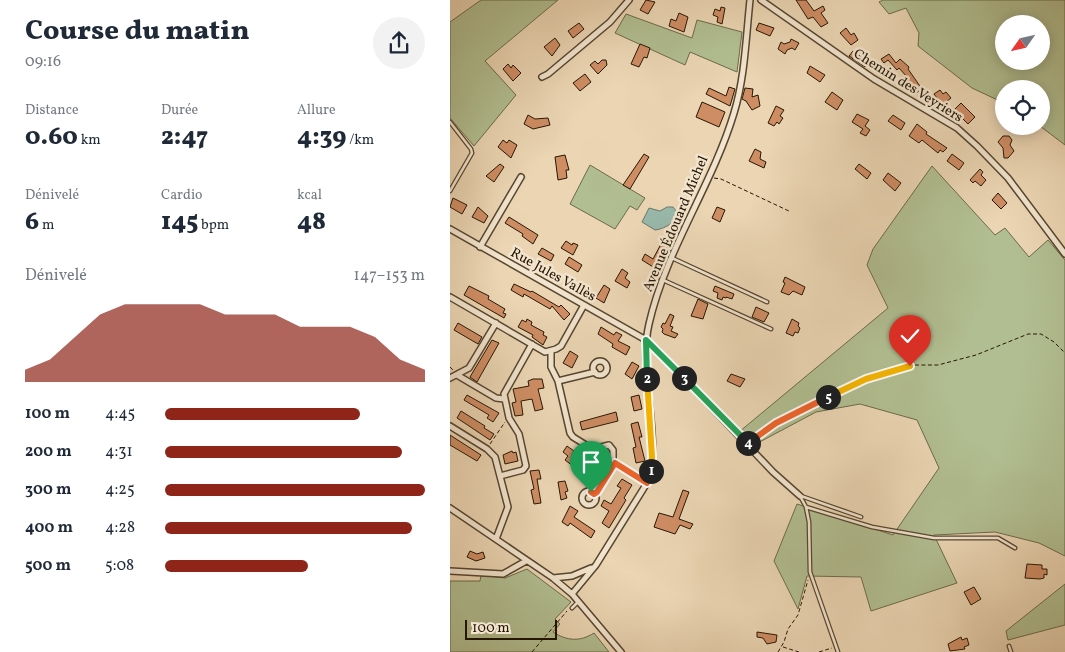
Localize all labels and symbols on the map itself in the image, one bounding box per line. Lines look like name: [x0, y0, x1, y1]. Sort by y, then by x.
north arrow: [995, 15, 1050, 70]
street label: Chemin des Veyriers: [850, 45, 966, 127]
street label: Avenue Édouard Michel: [639, 153, 713, 295]
street label: Rue Jules Vallès: [507, 244, 599, 306]
pin: [889, 315, 931, 366]
pin: 2: [634, 366, 660, 392]
pin: 3: [672, 366, 696, 390]
pin: 5: [816, 384, 840, 410]
pin: 4: [736, 430, 760, 456]
pin: [570, 441, 612, 492]
pin: 1: [638, 458, 664, 484]
scale bar: [465, 617, 558, 640]

